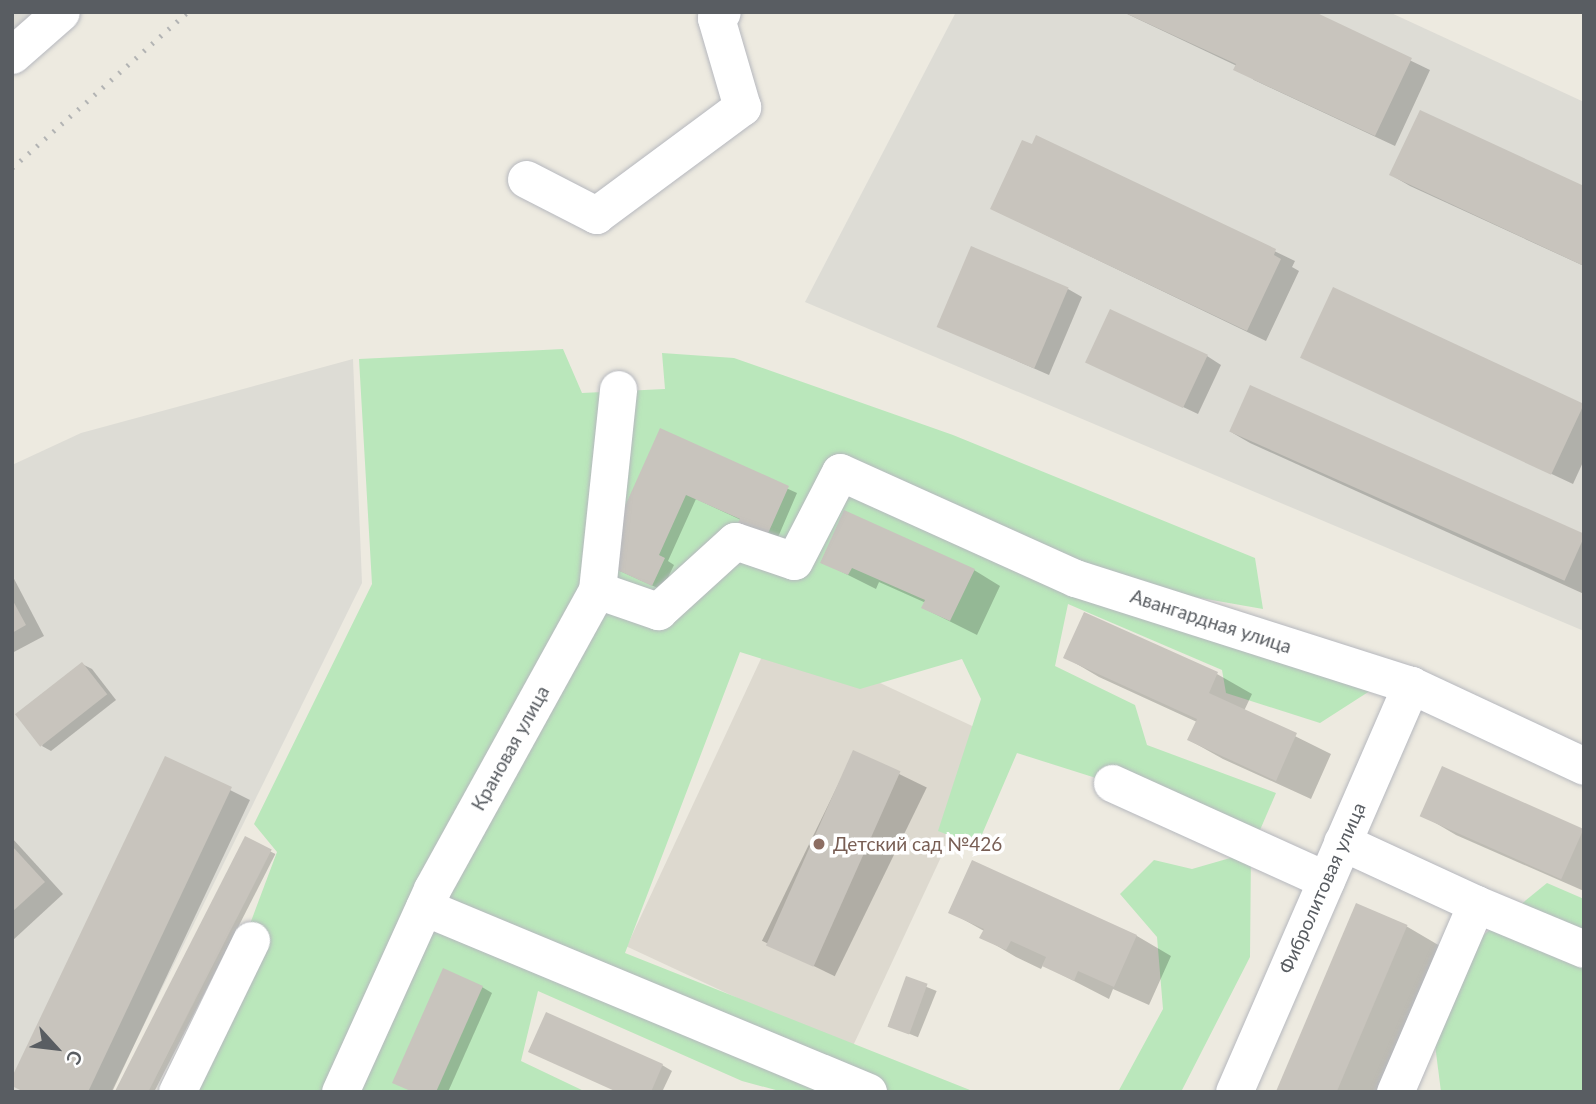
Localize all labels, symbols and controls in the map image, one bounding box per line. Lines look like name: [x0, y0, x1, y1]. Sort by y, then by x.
street label: Авангардная улица: [1128, 584, 1294, 658]
street label: Крановая улица: [466, 682, 554, 814]
street label: Фибролитовая улица: [1274, 799, 1370, 977]
place label: Детский сад №426: [833, 833, 1002, 855]
marker: Детский сад №426: [811, 836, 827, 852]
north arrow: [21, 1013, 91, 1083]
text: С: [62, 1047, 88, 1069]

